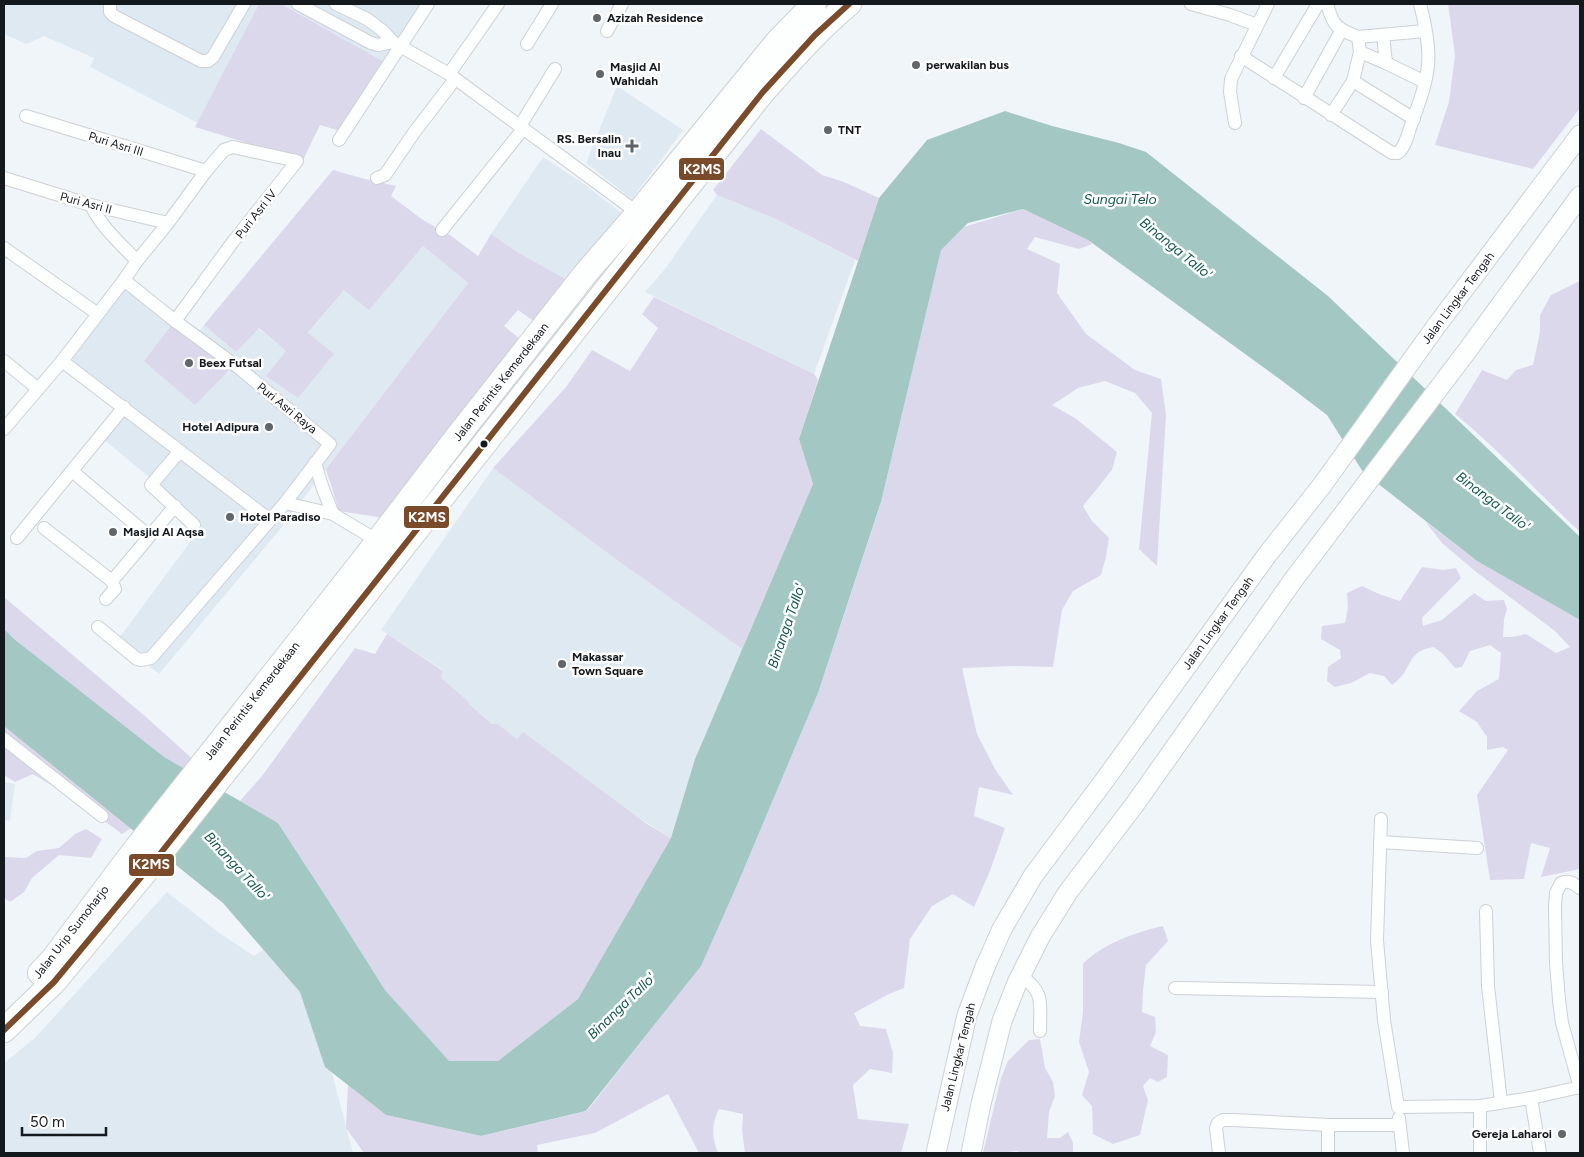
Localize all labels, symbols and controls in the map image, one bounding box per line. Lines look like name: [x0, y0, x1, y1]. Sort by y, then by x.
place label: Azizah Residence: [607, 11, 704, 25]
marker: Azizah Residence: [591, 12, 603, 24]
place label: perwakilan bus: [926, 58, 1009, 72]
marker: perwakilan bus: [910, 59, 922, 71]
place label: Masjid Al Wahidah: [610, 60, 660, 88]
marker: Masjid Al Wahidah: [594, 68, 606, 80]
place label: TNT: [838, 123, 861, 137]
marker: TNT: [822, 124, 834, 136]
street label: Puri Asri III: [87, 129, 145, 159]
place label: RS. Bersalin Inau: [557, 132, 621, 160]
marker: RS. Bersalin Inau: [625, 139, 639, 153]
line badge: K2MS: [678, 157, 725, 181]
text: K2MS: [683, 161, 721, 178]
street label: Puri Asri IV: [232, 186, 280, 241]
street label: Puri Asri II: [58, 189, 114, 217]
water label: Sungai Telo: [1083, 191, 1157, 208]
water label: Binanga Tallo': [1136, 214, 1216, 283]
street label: Jalan Lingkar Tengah: [1419, 249, 1497, 347]
street label: Jalan Perintis Kemerdekaan: [450, 320, 552, 444]
place label: Beex Futsal: [199, 356, 262, 370]
marker: Beex Futsal: [183, 357, 195, 369]
street label: Puri Asri Raya: [254, 380, 320, 436]
place label: Hotel Adipura: [182, 420, 259, 434]
marker: Hotel Adipura: [263, 421, 275, 433]
unlabelled marker: [479, 439, 489, 449]
water label: Binanga Tallo': [1453, 468, 1534, 535]
line badge: K2MS: [403, 505, 450, 529]
text: K2MS: [408, 509, 446, 526]
place label: Hotel Paradiso: [240, 510, 320, 524]
marker: Hotel Paradiso: [224, 511, 236, 523]
place label: Masjid Al Aqsa: [123, 525, 204, 539]
marker: Masjid Al Aqsa: [107, 526, 119, 538]
street label: Jalan Lingkar Tengah: [1180, 574, 1257, 672]
water label: Binanga Tallo': [764, 581, 809, 670]
street label: Jalan Perintis Kemerdekaan: [201, 639, 303, 763]
place label: Makassar Town Square: [572, 650, 644, 678]
marker: Makassar Town Square: [556, 658, 568, 670]
water label: Binanga Tallo': [200, 828, 274, 905]
line badge: K2MS: [128, 853, 175, 877]
text: K2MS: [132, 856, 170, 873]
street label: Jalan Urip Sumoharjo: [30, 883, 112, 981]
water label: Binanga Tallo': [584, 969, 660, 1043]
street label: Jalan Lingkar Tengah: [938, 1001, 978, 1113]
scale bar: [22, 1104, 106, 1136]
text: 50 m: [30, 1113, 65, 1131]
place label: Gereja Laharoi: [1472, 1127, 1552, 1141]
marker: Gereja Laharoi: [1556, 1128, 1568, 1140]

